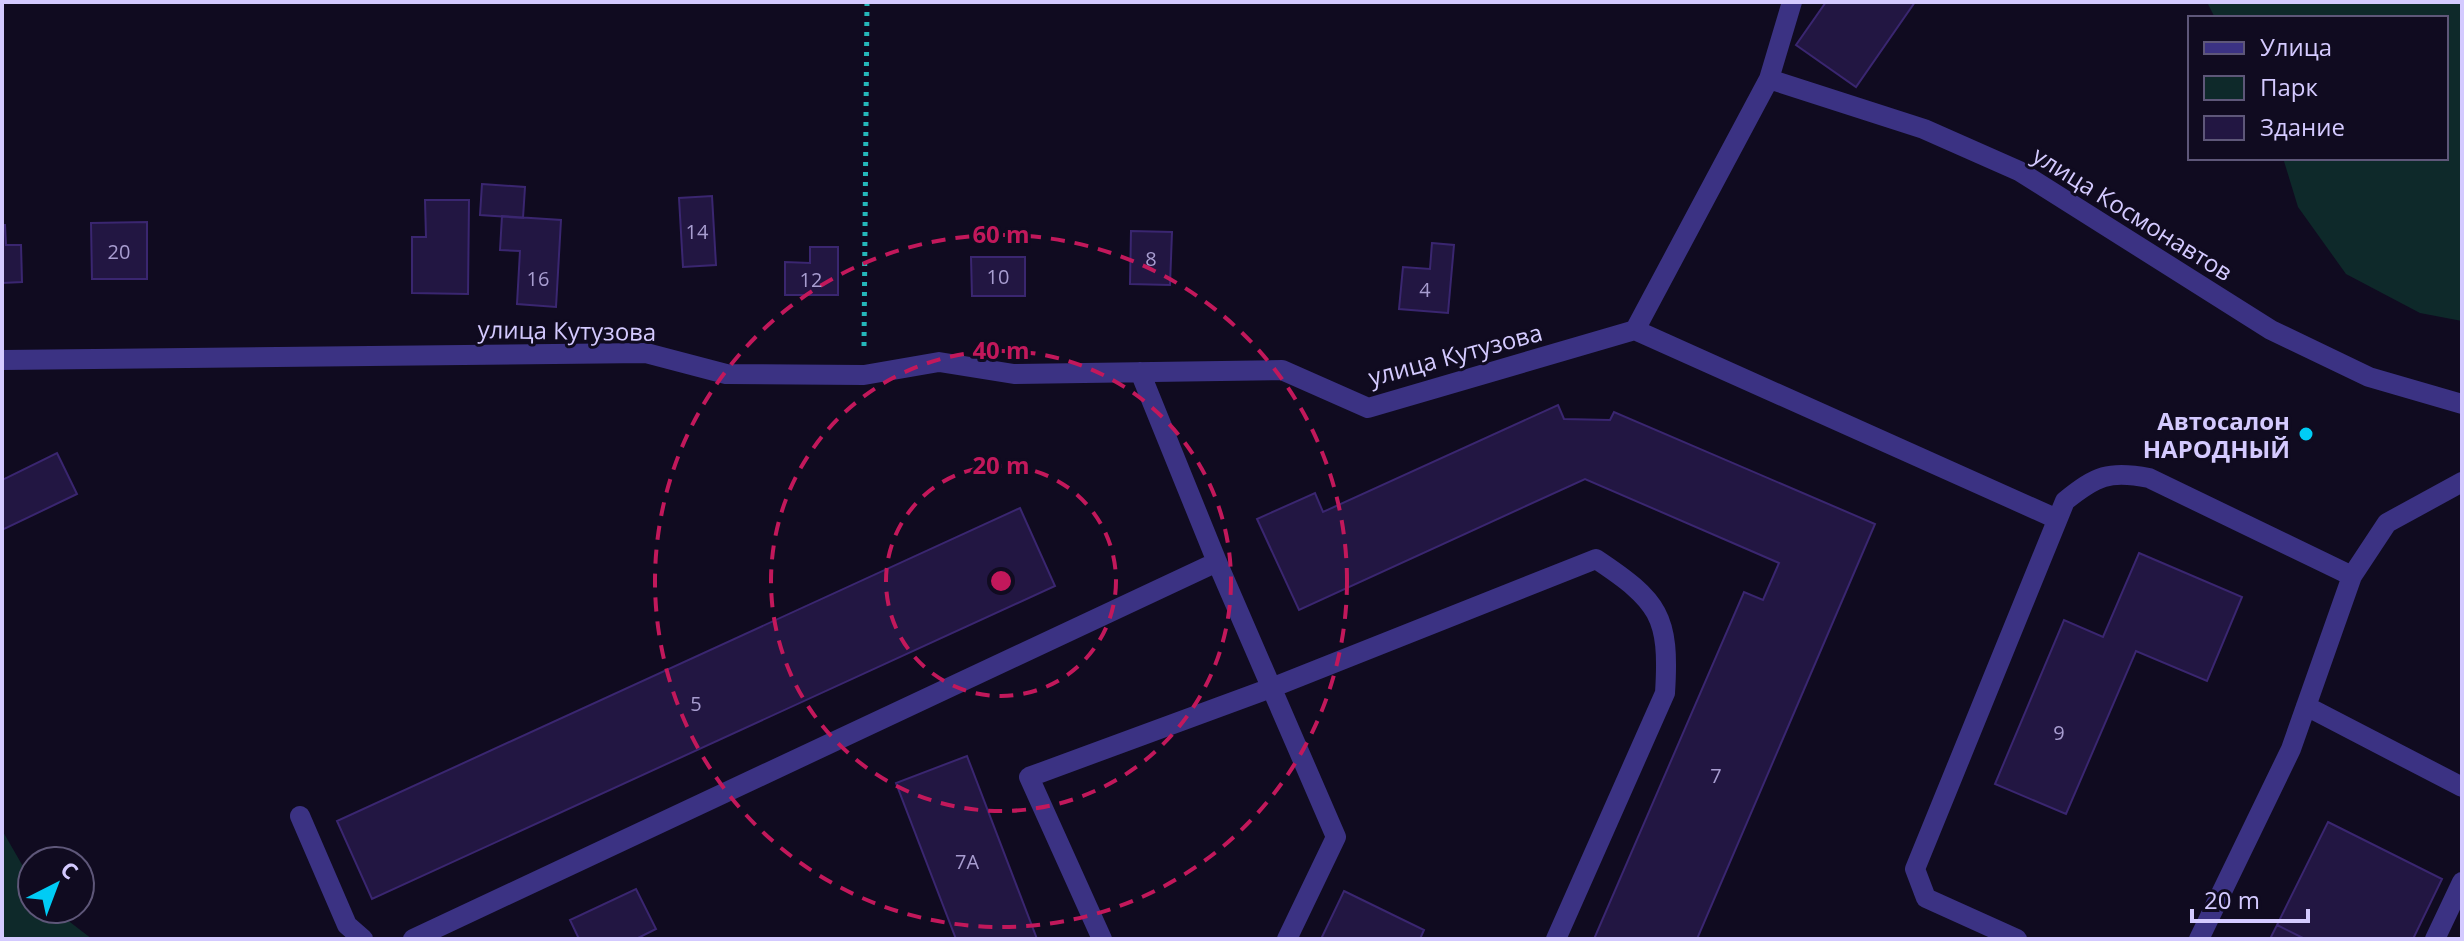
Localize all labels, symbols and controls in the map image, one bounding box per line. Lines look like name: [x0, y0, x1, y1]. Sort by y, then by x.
legend: [2188, 16, 2448, 160]
text: Улица: [2260, 30, 2332, 63]
text: Парк: [2260, 70, 2318, 103]
text: Здание: [2260, 110, 2345, 143]
street label: улица Космонавтов: [2027, 138, 2239, 288]
text: 60 m: [972, 217, 1030, 250]
house number: 14: [686, 218, 709, 245]
house number: 20: [108, 238, 130, 265]
house number: 8: [1145, 245, 1157, 272]
house number: 10: [987, 263, 1009, 290]
house number: 16: [527, 265, 549, 292]
house number: 12: [800, 266, 822, 293]
house number: 4: [1419, 276, 1431, 303]
street label: улица Кутузова: [477, 312, 657, 348]
street label: улица Кутузова: [1364, 315, 1546, 393]
text: 40 m: [972, 333, 1030, 366]
place label: Автосалон НАРОДНЫЙ: [2143, 404, 2290, 465]
marker: Автосалон НАРОДНЫЙ: [2297, 425, 2315, 443]
text: 20 m: [972, 448, 1030, 481]
centre of rings: [987, 567, 1015, 595]
house number: 5: [690, 690, 702, 717]
house number: 9: [2053, 719, 2065, 746]
house number: 7: [1710, 762, 1722, 789]
north arrow: [16, 845, 96, 925]
house number: 7А: [955, 848, 979, 875]
text: С: [55, 854, 85, 885]
scale bar: [2192, 873, 2308, 923]
text: 20 m: [2204, 883, 2260, 916]

